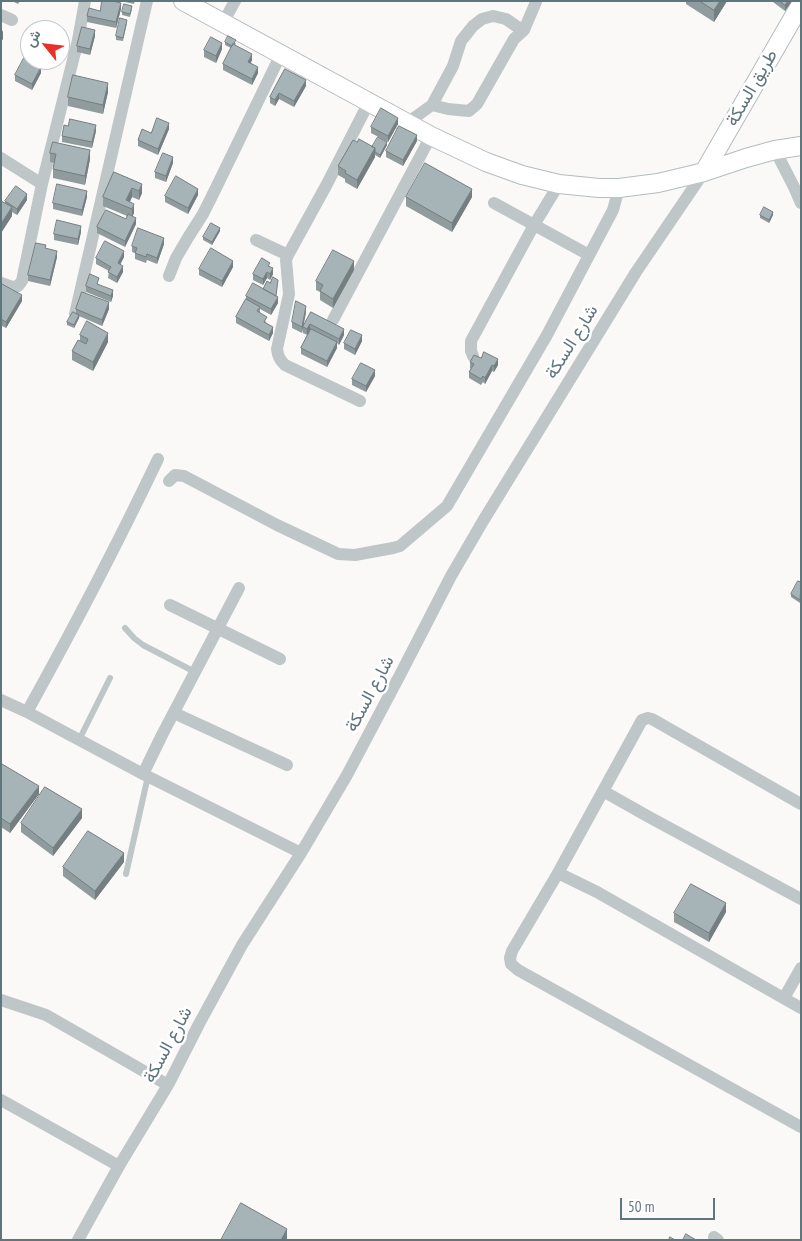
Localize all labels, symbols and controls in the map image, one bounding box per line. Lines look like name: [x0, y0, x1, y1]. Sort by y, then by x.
north arrow: [20, 20, 70, 70]
text: ش: [21, 26, 45, 50]
street label: طريق السكة: [721, 46, 783, 130]
street label: شارع السكة: [541, 301, 603, 383]
street label: شارع السكة: [341, 652, 399, 736]
street label: شارع السكة: [139, 1003, 197, 1087]
scale bar: [622, 1188, 717, 1220]
text: 50 m: [628, 1197, 654, 1216]

